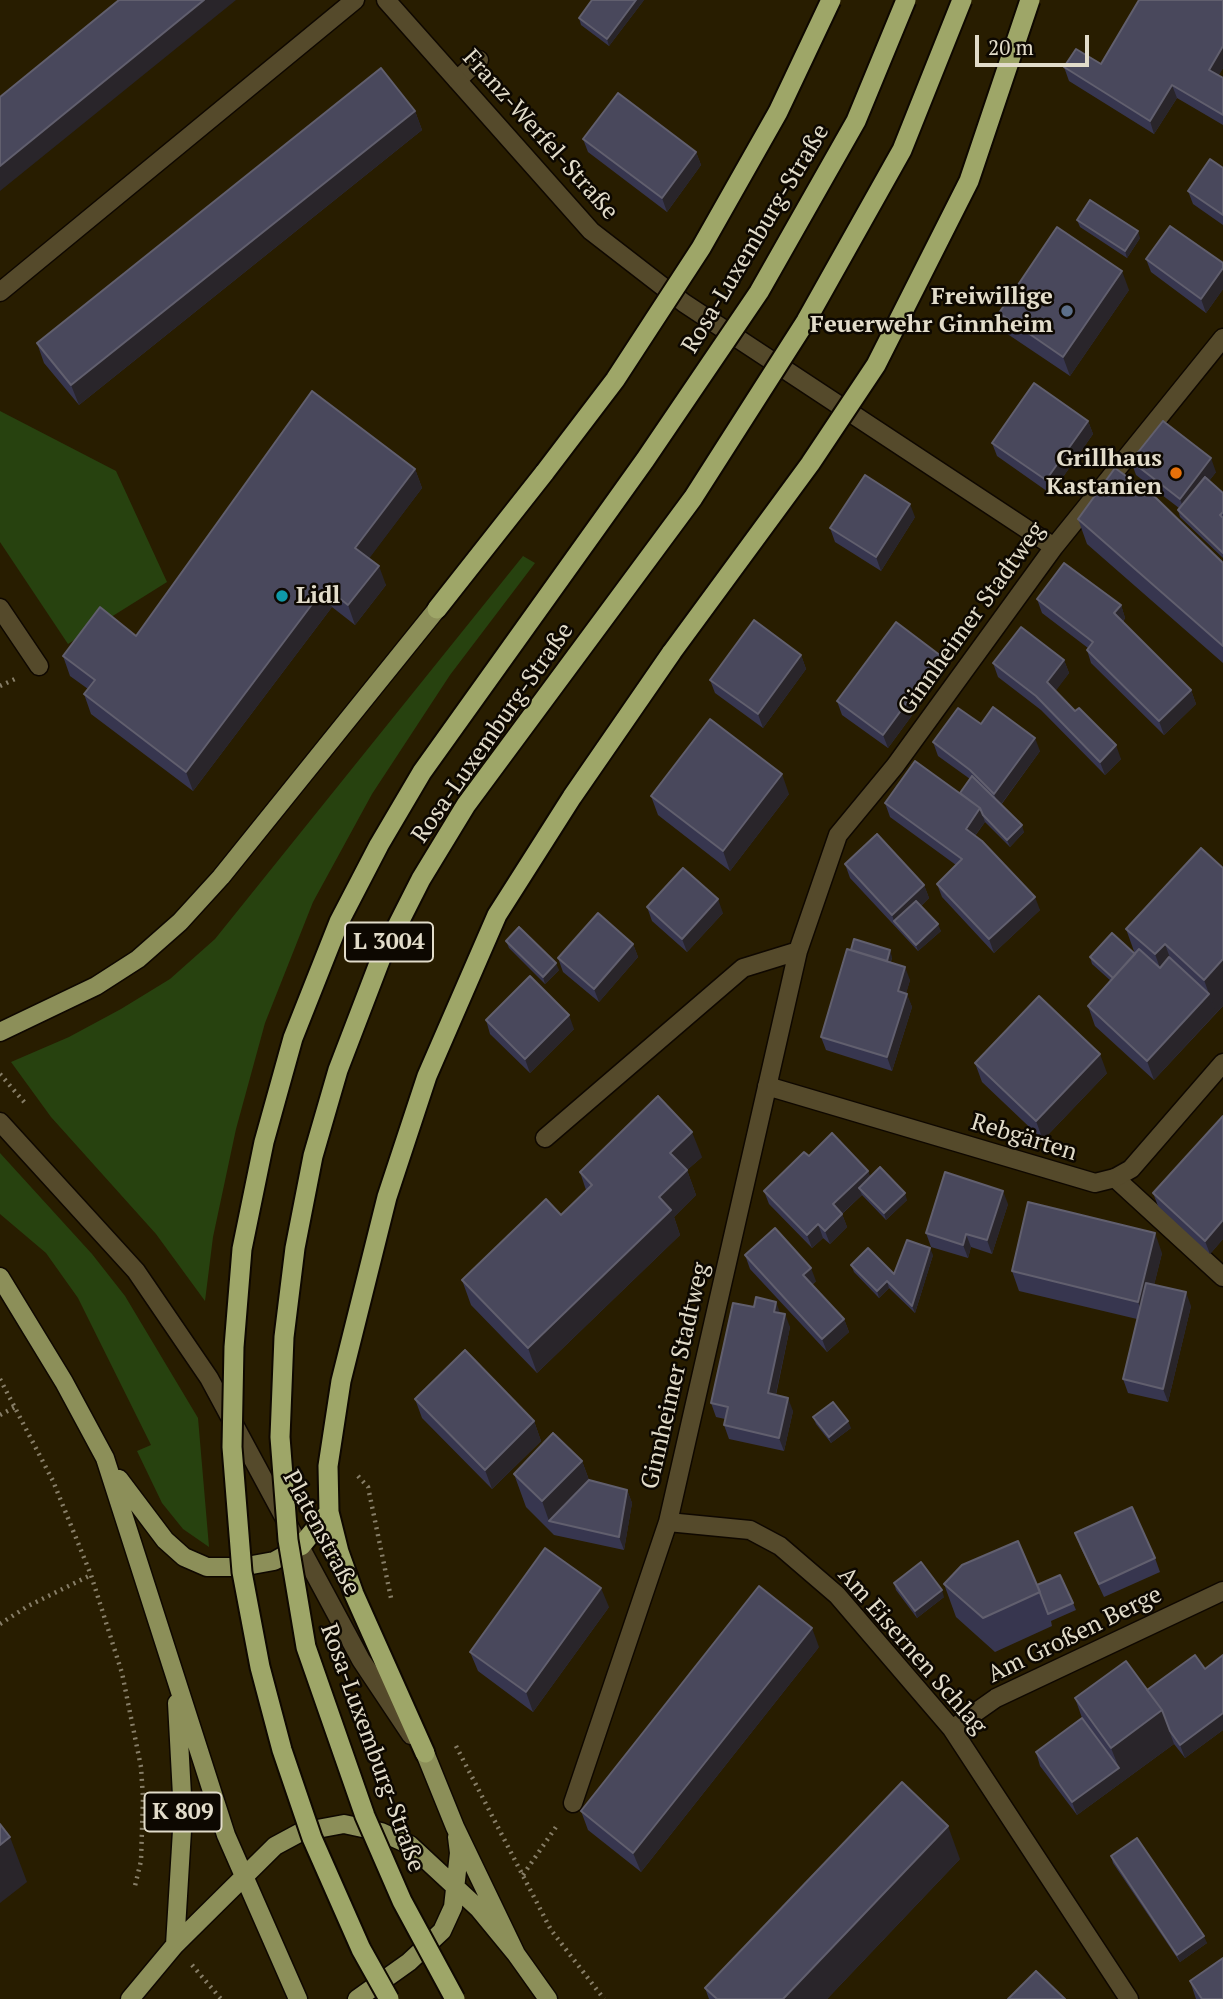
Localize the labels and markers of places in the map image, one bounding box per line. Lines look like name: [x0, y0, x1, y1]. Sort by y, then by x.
place label: Freiwillige Feuerwehr Ginnheim: [810, 283, 1053, 339]
marker: Freiwillige Feuerwehr Ginnheim: [1059, 303, 1075, 319]
place label: Grillhaus Kastanien: [1046, 445, 1162, 501]
marker: Grillhaus Kastanien: [1168, 465, 1184, 481]
place label: Lidl: [296, 582, 340, 610]
marker: Lidl: [274, 588, 290, 604]

